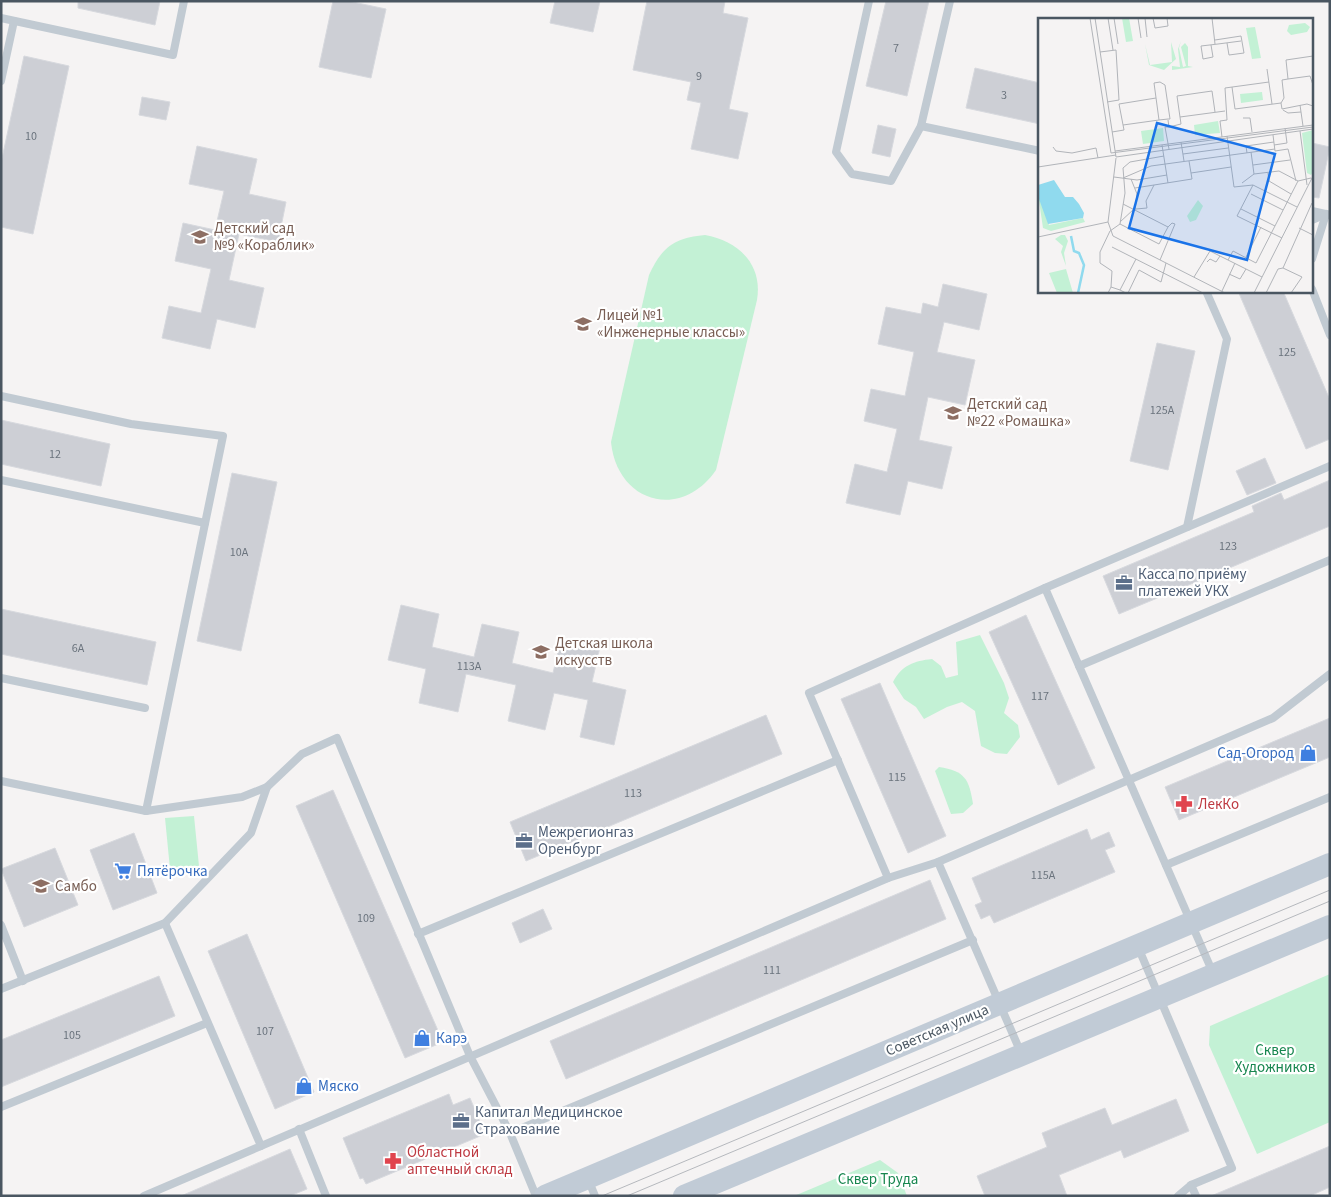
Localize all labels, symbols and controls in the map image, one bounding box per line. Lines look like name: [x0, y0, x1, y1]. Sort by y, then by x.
inset map: [1038, 18, 1314, 292]
house number: 7: [893, 40, 899, 57]
house number: 9: [696, 68, 702, 85]
house number: 3: [1001, 87, 1007, 104]
house number: 10: [25, 128, 37, 145]
place label: Детский сад №9 «Кораблик»: [214, 218, 315, 256]
school or university icon: Детский сад №9 «Кораблик»: [190, 227, 210, 247]
place label: Лицей №1 «Инженерные классы»: [597, 305, 745, 343]
school or university icon: Лицей №1 «Инженерные классы»: [573, 314, 593, 334]
house number: 125: [1278, 344, 1296, 361]
place label: Детский сад №22 «Ромашка»: [967, 394, 1071, 432]
house number: 125А: [1150, 402, 1175, 419]
school or university icon: Детский сад №22 «Ромашка»: [943, 403, 963, 423]
house number: 12: [49, 446, 61, 463]
house number: 123: [1219, 538, 1237, 555]
house number: 10А: [230, 544, 249, 561]
place label: Касса по приёму платежей УКХ: [1138, 564, 1246, 602]
office icon: Касса по приёму платежей УКХ: [1114, 573, 1134, 593]
place label: Детская школа искусств: [555, 633, 653, 671]
house number: 6А: [72, 640, 85, 657]
school or university icon: Детская школа искусств: [531, 642, 551, 662]
house number: 113А: [457, 658, 482, 675]
house number: 117: [1031, 688, 1049, 705]
place label: Сад-Огород: [1217, 743, 1294, 764]
shop icon: Сад-Огород: [1298, 743, 1318, 763]
house number: 115: [888, 769, 906, 786]
house number: 113: [624, 785, 642, 802]
pharmacy icon: ЛекКо: [1174, 794, 1194, 814]
place label: ЛекКо: [1198, 794, 1239, 815]
place label: Межрегионгаз Оренбург: [538, 822, 634, 860]
office icon: Межрегионгаз Оренбург: [514, 831, 534, 851]
supermarket icon: Пятёрочка: [113, 861, 133, 881]
place label: Пятёрочка: [137, 861, 208, 882]
house number: 115А: [1031, 867, 1056, 884]
school or university icon: Самбо: [31, 876, 51, 896]
place label: Самбо: [55, 876, 97, 897]
house number: 109: [357, 910, 375, 927]
house number: 111: [763, 962, 781, 979]
street label: Советская улица: [882, 999, 992, 1062]
house number: 107: [256, 1023, 274, 1040]
house number: 105: [63, 1027, 81, 1044]
shop icon: Карэ: [412, 1028, 432, 1048]
place label: Карэ: [436, 1028, 467, 1049]
park label: Сквер Художников: [1235, 1040, 1316, 1078]
shop icon: Мяско: [294, 1076, 314, 1096]
place label: Мяско: [318, 1076, 359, 1097]
place label: Капитал Медицинское Страхование: [475, 1102, 623, 1140]
office icon: Капитал Медицинское Страхование: [451, 1111, 471, 1131]
place label: Областной аптечный склад: [407, 1142, 512, 1180]
pharmacy icon: Областной аптечный склад: [383, 1151, 403, 1171]
park label: Сквер Труда: [838, 1169, 918, 1190]

